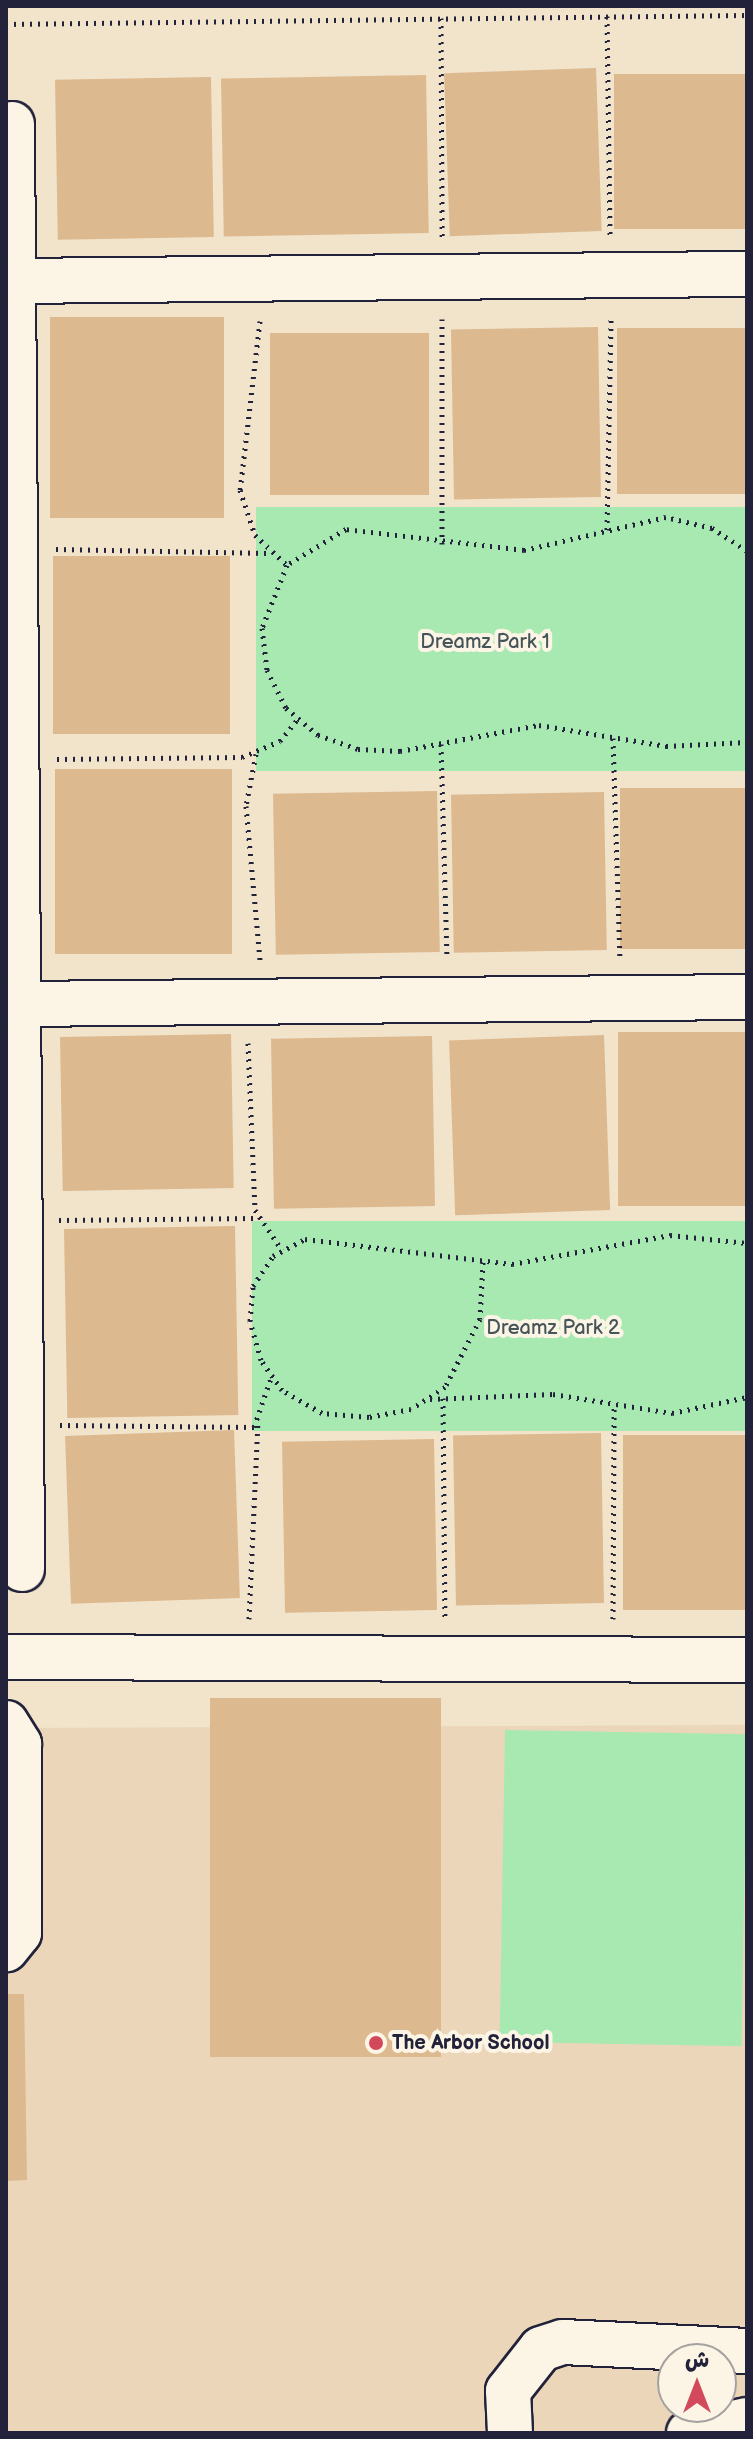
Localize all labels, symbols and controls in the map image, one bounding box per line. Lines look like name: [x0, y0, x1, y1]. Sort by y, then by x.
park label: Dreamz Park 1: [420, 630, 550, 654]
park label: Dreamz Park 2: [486, 1316, 620, 1340]
place label: The Arbor School: [392, 2031, 549, 2055]
marker: The Arbor School: [367, 2034, 385, 2052]
north arrow: [657, 2343, 737, 2423]
text: ش: [685, 2347, 709, 2374]

